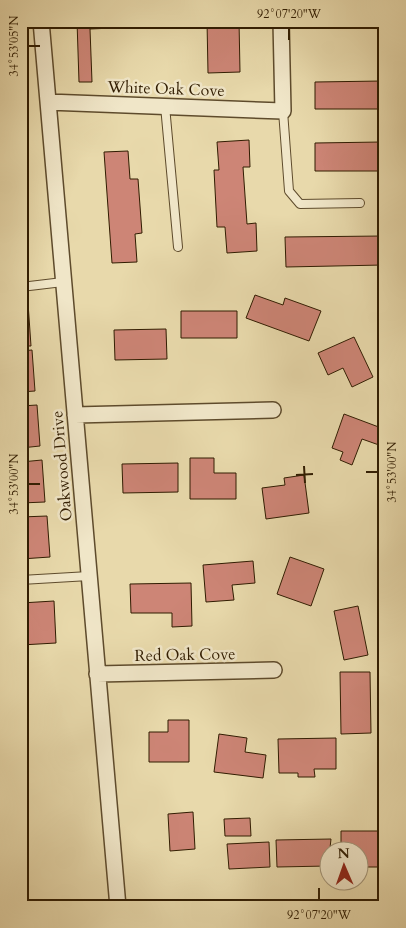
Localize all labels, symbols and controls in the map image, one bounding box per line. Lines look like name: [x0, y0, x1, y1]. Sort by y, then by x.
text: 92°07'20"W: [257, 6, 322, 22]
text: 34°53'05"N: [6, 15, 22, 76]
street label: White Oak Cove: [106, 76, 225, 102]
street label: Oakwood Drive: [46, 410, 78, 522]
text: 34°53'00"N: [384, 441, 400, 502]
text: 34°53'00"N: [6, 453, 22, 514]
street label: Red Oak Cove: [134, 643, 236, 667]
north arrow: [318, 840, 368, 890]
text: N: [337, 844, 350, 863]
text: 92°07'20"W: [287, 907, 352, 923]

